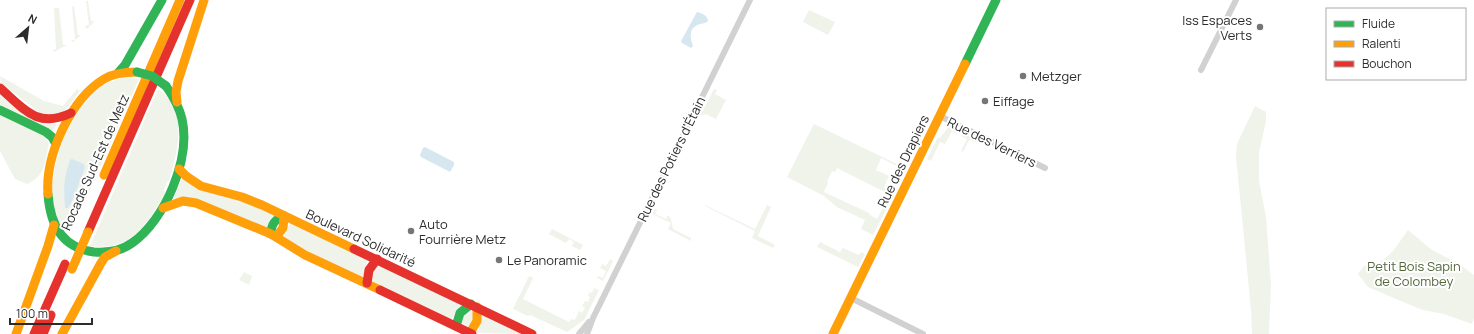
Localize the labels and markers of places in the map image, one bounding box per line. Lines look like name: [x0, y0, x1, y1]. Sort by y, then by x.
place label: Iss Espaces Verts: [1182, 11, 1252, 44]
marker: Iss Espaces Verts: [1255, 22, 1265, 32]
place label: Metzger: [1031, 67, 1082, 85]
marker: Metzger: [1018, 71, 1028, 81]
place label: Eiffage: [993, 92, 1035, 110]
marker: Eiffage: [980, 96, 990, 106]
place label: Auto Fourrière Metz: [419, 215, 506, 248]
marker: Auto Fourrière Metz: [406, 226, 416, 236]
place label: Le Panoramic: [507, 251, 587, 269]
marker: Le Panoramic: [494, 255, 504, 265]

